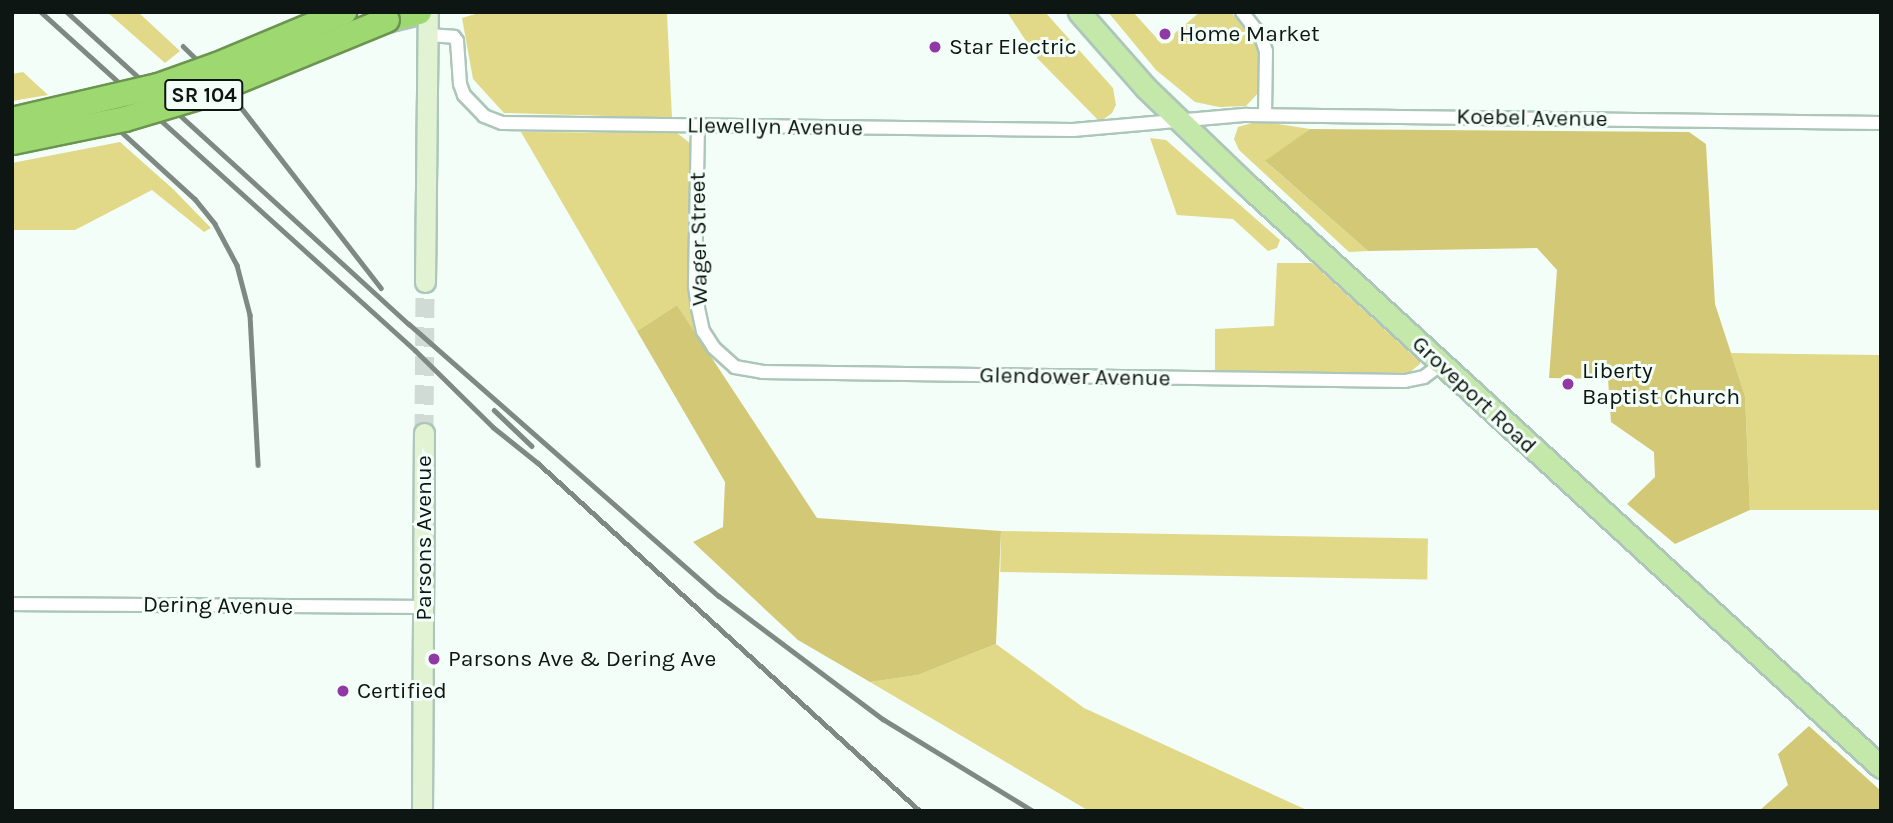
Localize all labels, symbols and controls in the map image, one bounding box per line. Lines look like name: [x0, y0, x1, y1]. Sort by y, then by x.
place label: Home Market: [1179, 20, 1320, 48]
marker: Home Market: [1157, 26, 1173, 42]
place label: Star Electric: [949, 33, 1077, 61]
marker: Star Electric: [927, 39, 943, 55]
road number: SR 104: [164, 78, 244, 112]
street label: Koebel Avenue: [1456, 103, 1608, 133]
street label: Llewellyn Avenue: [687, 112, 863, 142]
street label: Wager Street: [684, 172, 714, 306]
street label: Groveport Road: [1406, 330, 1542, 460]
place label: Liberty Baptist Church: [1582, 357, 1740, 411]
street label: Glendower Avenue: [979, 362, 1171, 392]
marker: Liberty Baptist Church: [1560, 376, 1576, 392]
street label: Parsons Avenue: [410, 455, 438, 621]
street label: Dering Avenue: [143, 591, 293, 621]
place label: Parsons Ave & Dering Ave: [448, 645, 716, 673]
marker: Parsons Ave & Dering Ave: [426, 651, 442, 667]
place label: Certified: [357, 677, 447, 705]
marker: Certified: [335, 683, 351, 699]

